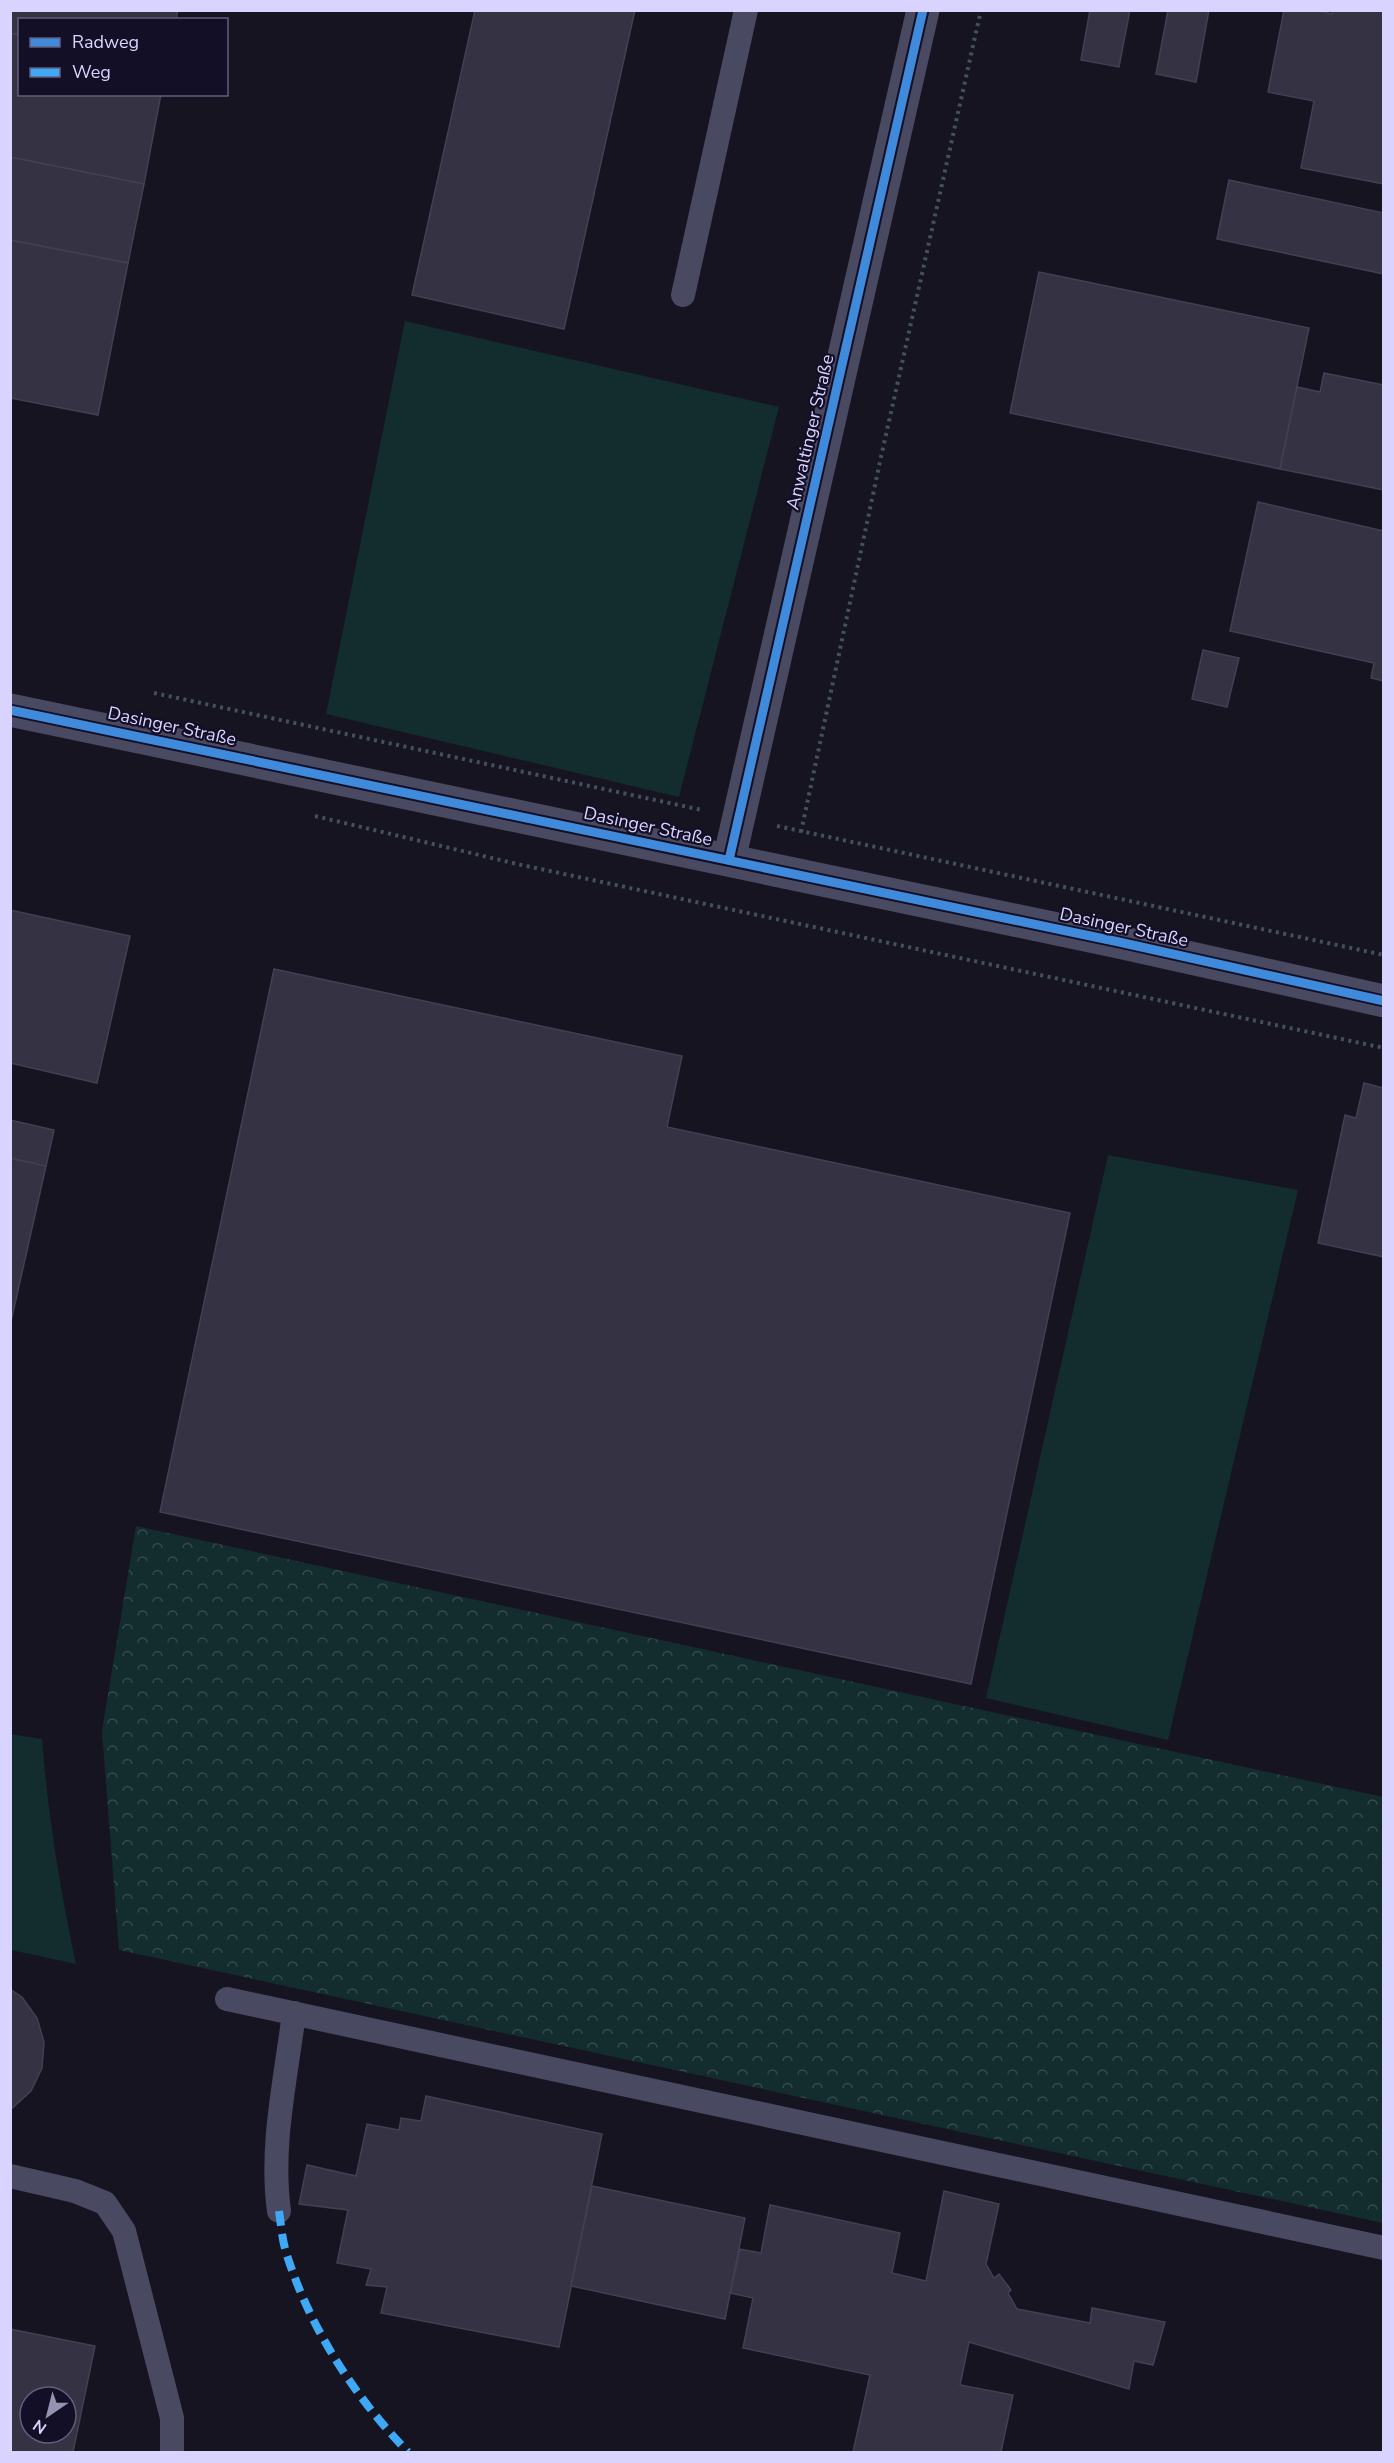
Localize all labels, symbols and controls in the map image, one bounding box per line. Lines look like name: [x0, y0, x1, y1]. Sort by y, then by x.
legend: [18, 18, 228, 96]
text: Radweg: [72, 30, 139, 54]
text: Weg: [72, 60, 111, 84]
street label: Anwaltinger Straße: [780, 352, 840, 512]
street label: Dasinger Straße: [105, 701, 239, 751]
street label: Dasinger Straße: [581, 801, 715, 851]
street label: Dasinger Straße: [1057, 902, 1191, 952]
north arrow: [18, 2385, 78, 2445]
text: N: [29, 2414, 51, 2439]

